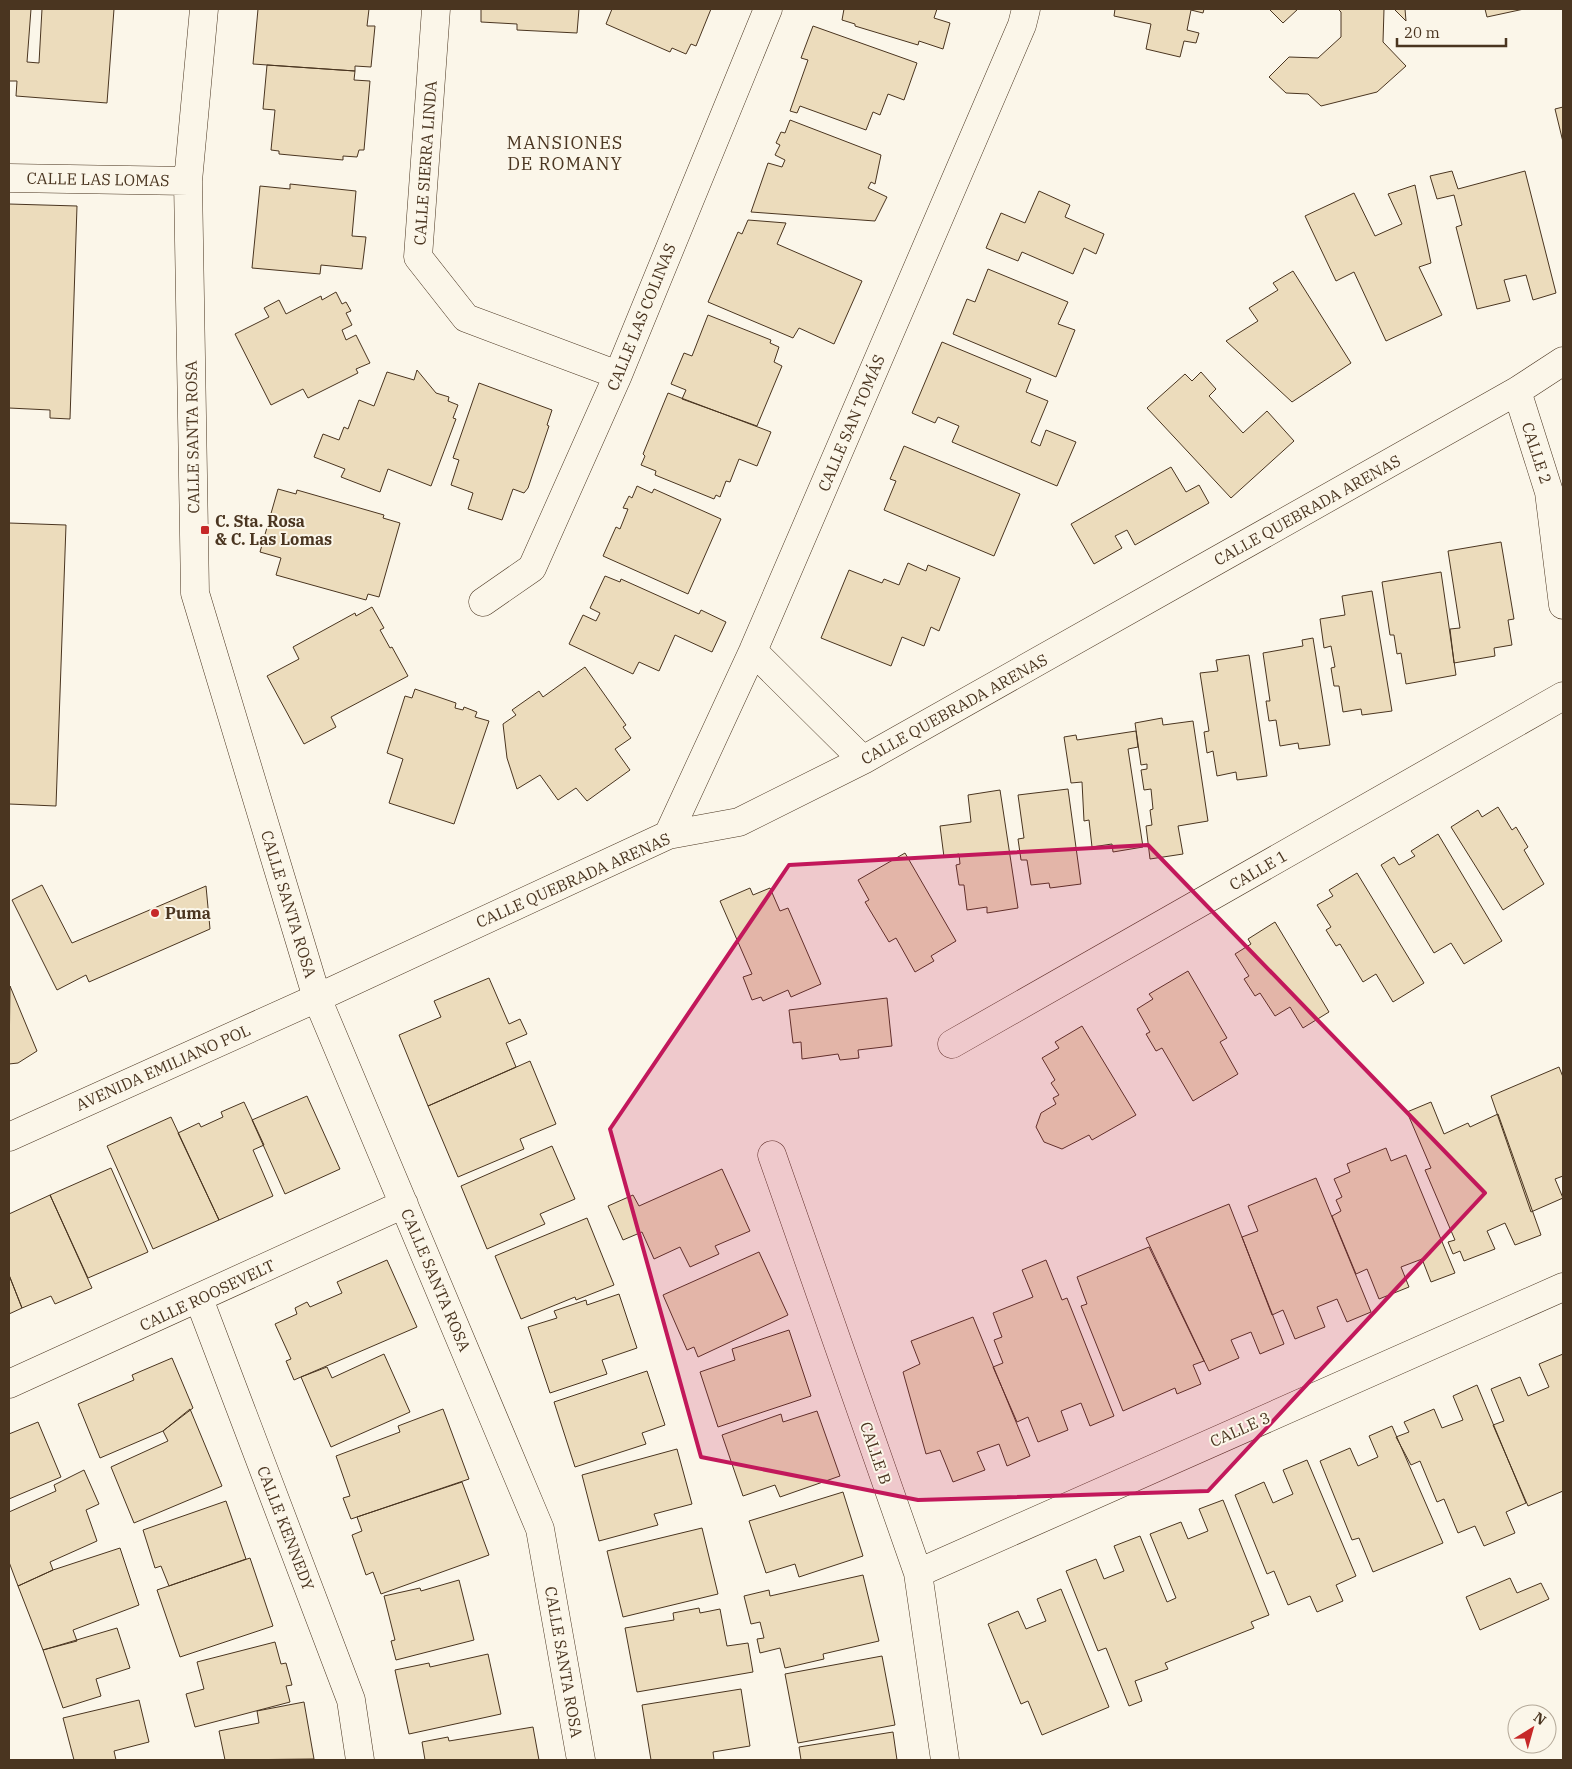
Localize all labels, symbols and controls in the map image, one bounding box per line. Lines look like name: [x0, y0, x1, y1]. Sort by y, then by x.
scale bar: [1397, 15, 1506, 47]
text: 20 m: [1404, 23, 1440, 42]
street label: CALLE SIERRA LINDA: [409, 80, 441, 246]
district label: MANSIONES DE ROMANY: [507, 131, 623, 175]
street label: CALLE LAS LOMAS: [26, 168, 170, 190]
street label: CALLE LAS COLINAS: [602, 240, 680, 394]
street label: CALLE SAN TOMÁS: [812, 351, 889, 494]
street label: CALLE SANTA ROSA: [181, 360, 203, 514]
street label: CALLE 2: [1518, 420, 1556, 486]
street label: CALLE QUEBRADA ARENAS: [1210, 450, 1404, 570]
place label: C. Sta. Rosa & C. Las Lomas: [215, 511, 332, 549]
marker: C. Sta. Rosa & C. Las Lomas: [199, 524, 211, 536]
street label: CALLE QUEBRADA ARENAS: [857, 649, 1051, 769]
street label: CALLE SANTA ROSA: [257, 828, 321, 980]
street label: CALLE QUEBRADA ARENAS: [473, 828, 673, 932]
street label: CALLE 1: [1225, 845, 1291, 895]
place label: Puma: [165, 903, 211, 923]
marker: Puma: [149, 907, 161, 919]
street label: AVENIDA EMILIANO POL: [73, 1019, 253, 1115]
street label: CALLE SANTA ROSA: [397, 1206, 475, 1354]
street label: CALLE ROOSEVELT: [136, 1255, 278, 1335]
street label: CALLE 3: [1207, 1407, 1273, 1451]
street label: CALLE B: [856, 1419, 896, 1487]
street label: CALLE KENNEDY: [253, 1463, 319, 1593]
street label: CALLE SANTA ROSA: [541, 1585, 587, 1739]
north arrow: [1507, 1704, 1557, 1754]
text: N: [1530, 1708, 1550, 1729]

